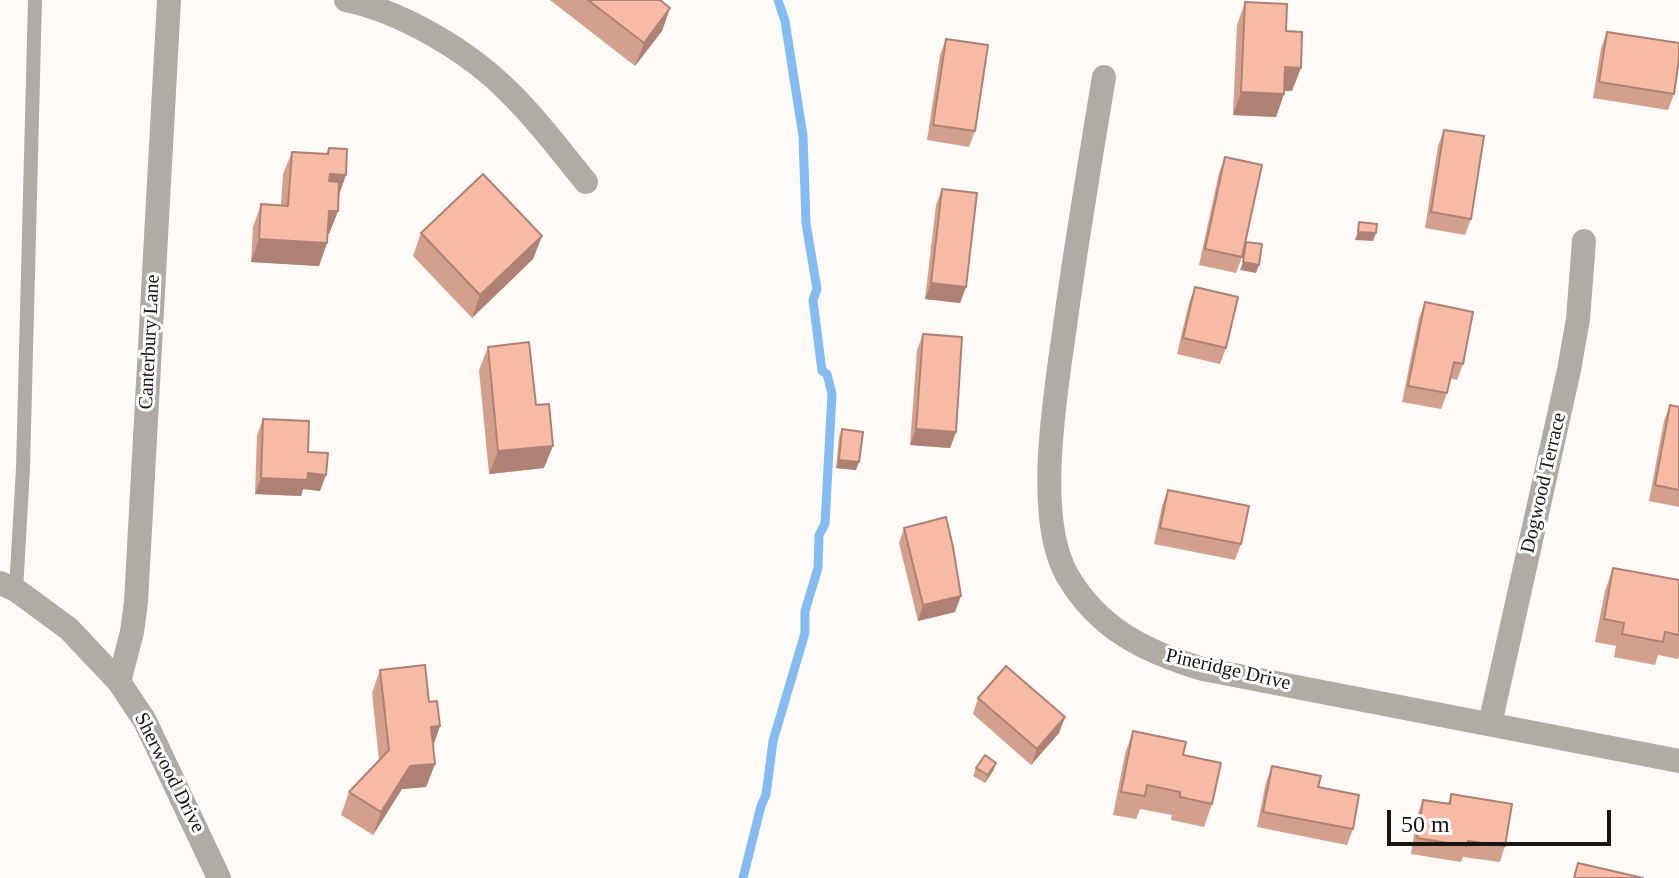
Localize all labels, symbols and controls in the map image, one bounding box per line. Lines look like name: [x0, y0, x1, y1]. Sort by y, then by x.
street label: Canterbury Lane: [134, 274, 166, 410]
street label: Dogwood Terrace: [1516, 410, 1572, 556]
street label: Pineridge Drive: [1163, 644, 1293, 696]
street label: Sherwood Drive: [128, 709, 210, 837]
scale bar: [1391, 794, 1615, 844]
text: 50 m: [1401, 811, 1450, 837]

